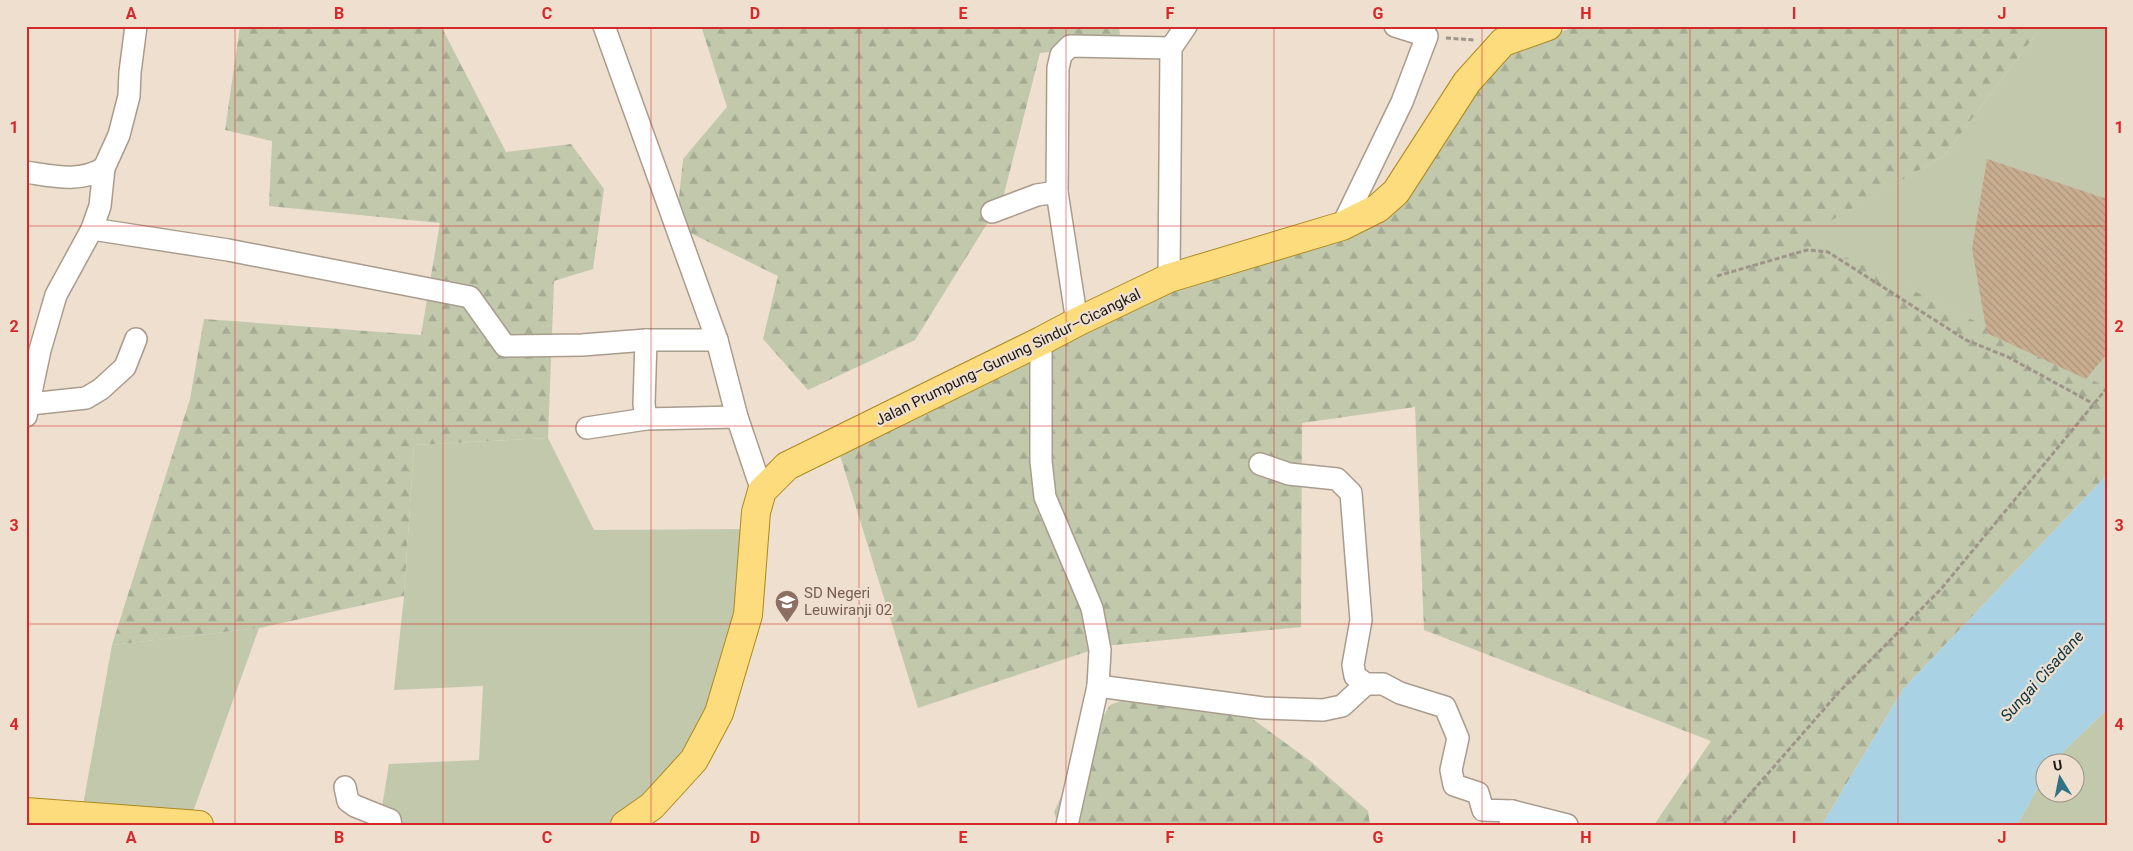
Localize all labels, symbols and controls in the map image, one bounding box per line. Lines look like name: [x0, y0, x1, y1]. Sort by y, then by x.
text: A: [126, 4, 137, 23]
text: B: [334, 4, 344, 23]
text: C: [542, 4, 552, 23]
text: D: [750, 4, 760, 23]
text: E: [959, 4, 968, 23]
text: F: [1166, 4, 1175, 23]
text: G: [1373, 4, 1384, 23]
text: H: [1580, 4, 1592, 23]
text: I: [1792, 4, 1796, 23]
text: J: [1998, 4, 2006, 23]
text: 1: [9, 118, 19, 137]
text: 1: [2114, 118, 2124, 137]
street label: Jalan Prumpung–Gunung Sindur–Cicangkal: [872, 285, 1144, 429]
text: 2: [9, 317, 19, 336]
text: 2: [2114, 317, 2124, 336]
text: 3: [9, 516, 19, 535]
text: 3: [2114, 516, 2124, 535]
place label: SD Negeri Leuwiranji 02: [804, 584, 892, 619]
school or university icon: SD Negeri Leuwiranji 02: [774, 589, 800, 623]
water label: Sungai Cisadane: [1996, 627, 2088, 725]
text: 4: [9, 715, 19, 734]
text: 4: [2114, 715, 2124, 734]
north arrow: [2036, 754, 2086, 804]
text: U: [2052, 757, 2064, 774]
text: A: [126, 828, 137, 847]
text: B: [334, 828, 344, 847]
text: C: [542, 828, 552, 847]
text: D: [750, 828, 760, 847]
text: E: [959, 828, 968, 847]
text: F: [1166, 828, 1175, 847]
text: G: [1373, 828, 1384, 847]
text: H: [1580, 828, 1592, 847]
text: I: [1792, 828, 1796, 847]
text: J: [1998, 828, 2006, 847]

